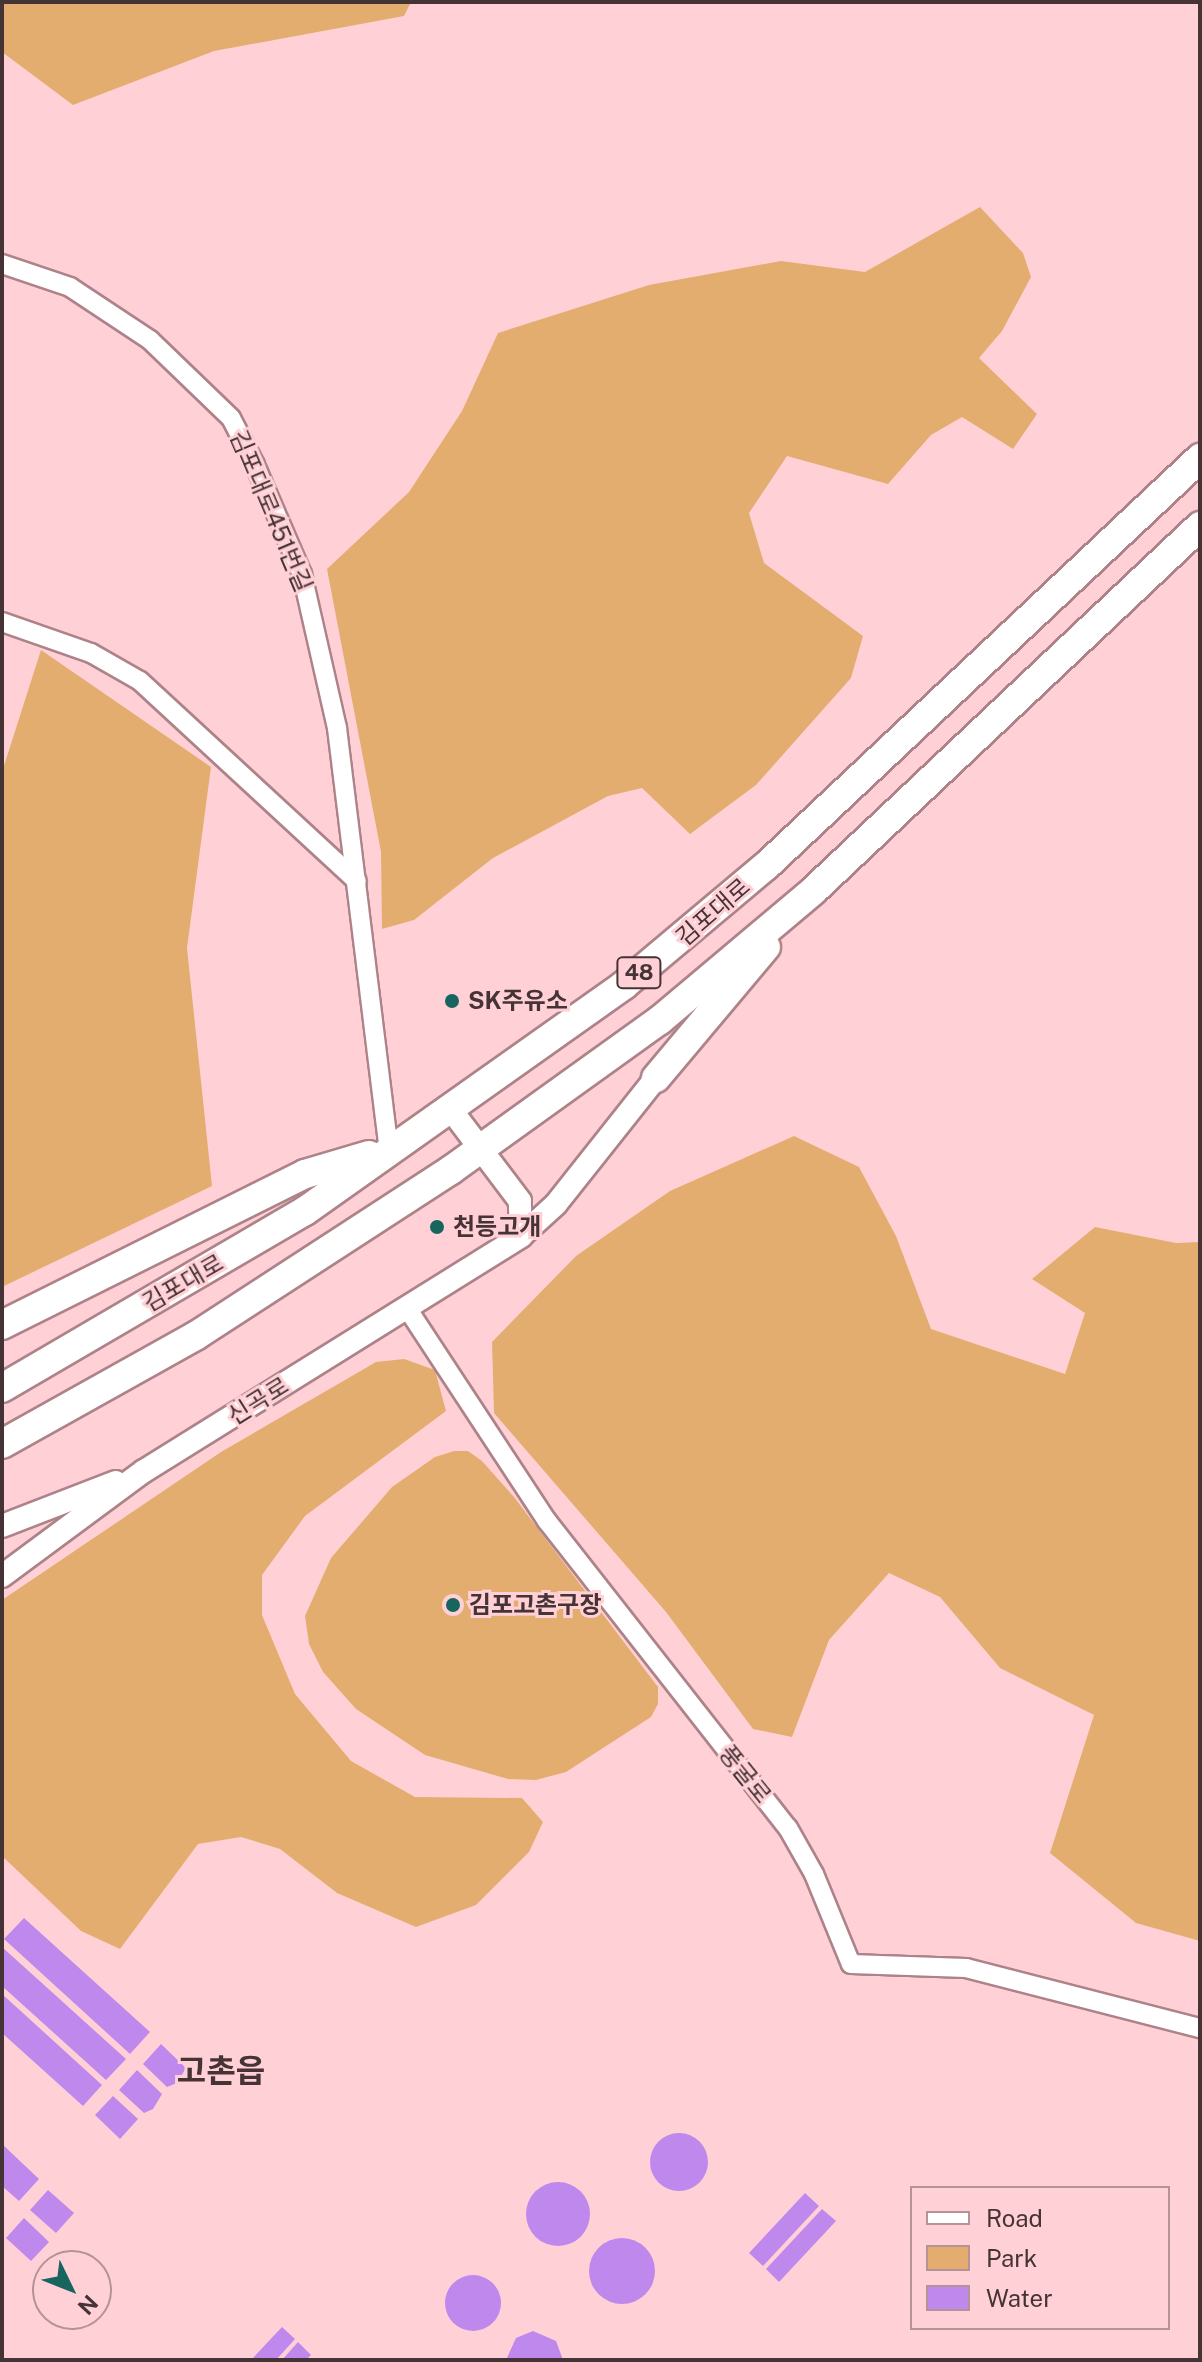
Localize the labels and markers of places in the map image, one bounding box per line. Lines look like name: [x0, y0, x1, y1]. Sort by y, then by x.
place label: SK주유소: [468, 987, 568, 1015]
marker: SK주유소: [443, 992, 461, 1010]
place label: 천등고개: [453, 1213, 541, 1241]
marker: 천등고개: [428, 1218, 446, 1236]
place label: 김포고촌구장: [469, 1591, 601, 1619]
marker: 김포고촌구장: [444, 1596, 462, 1614]

